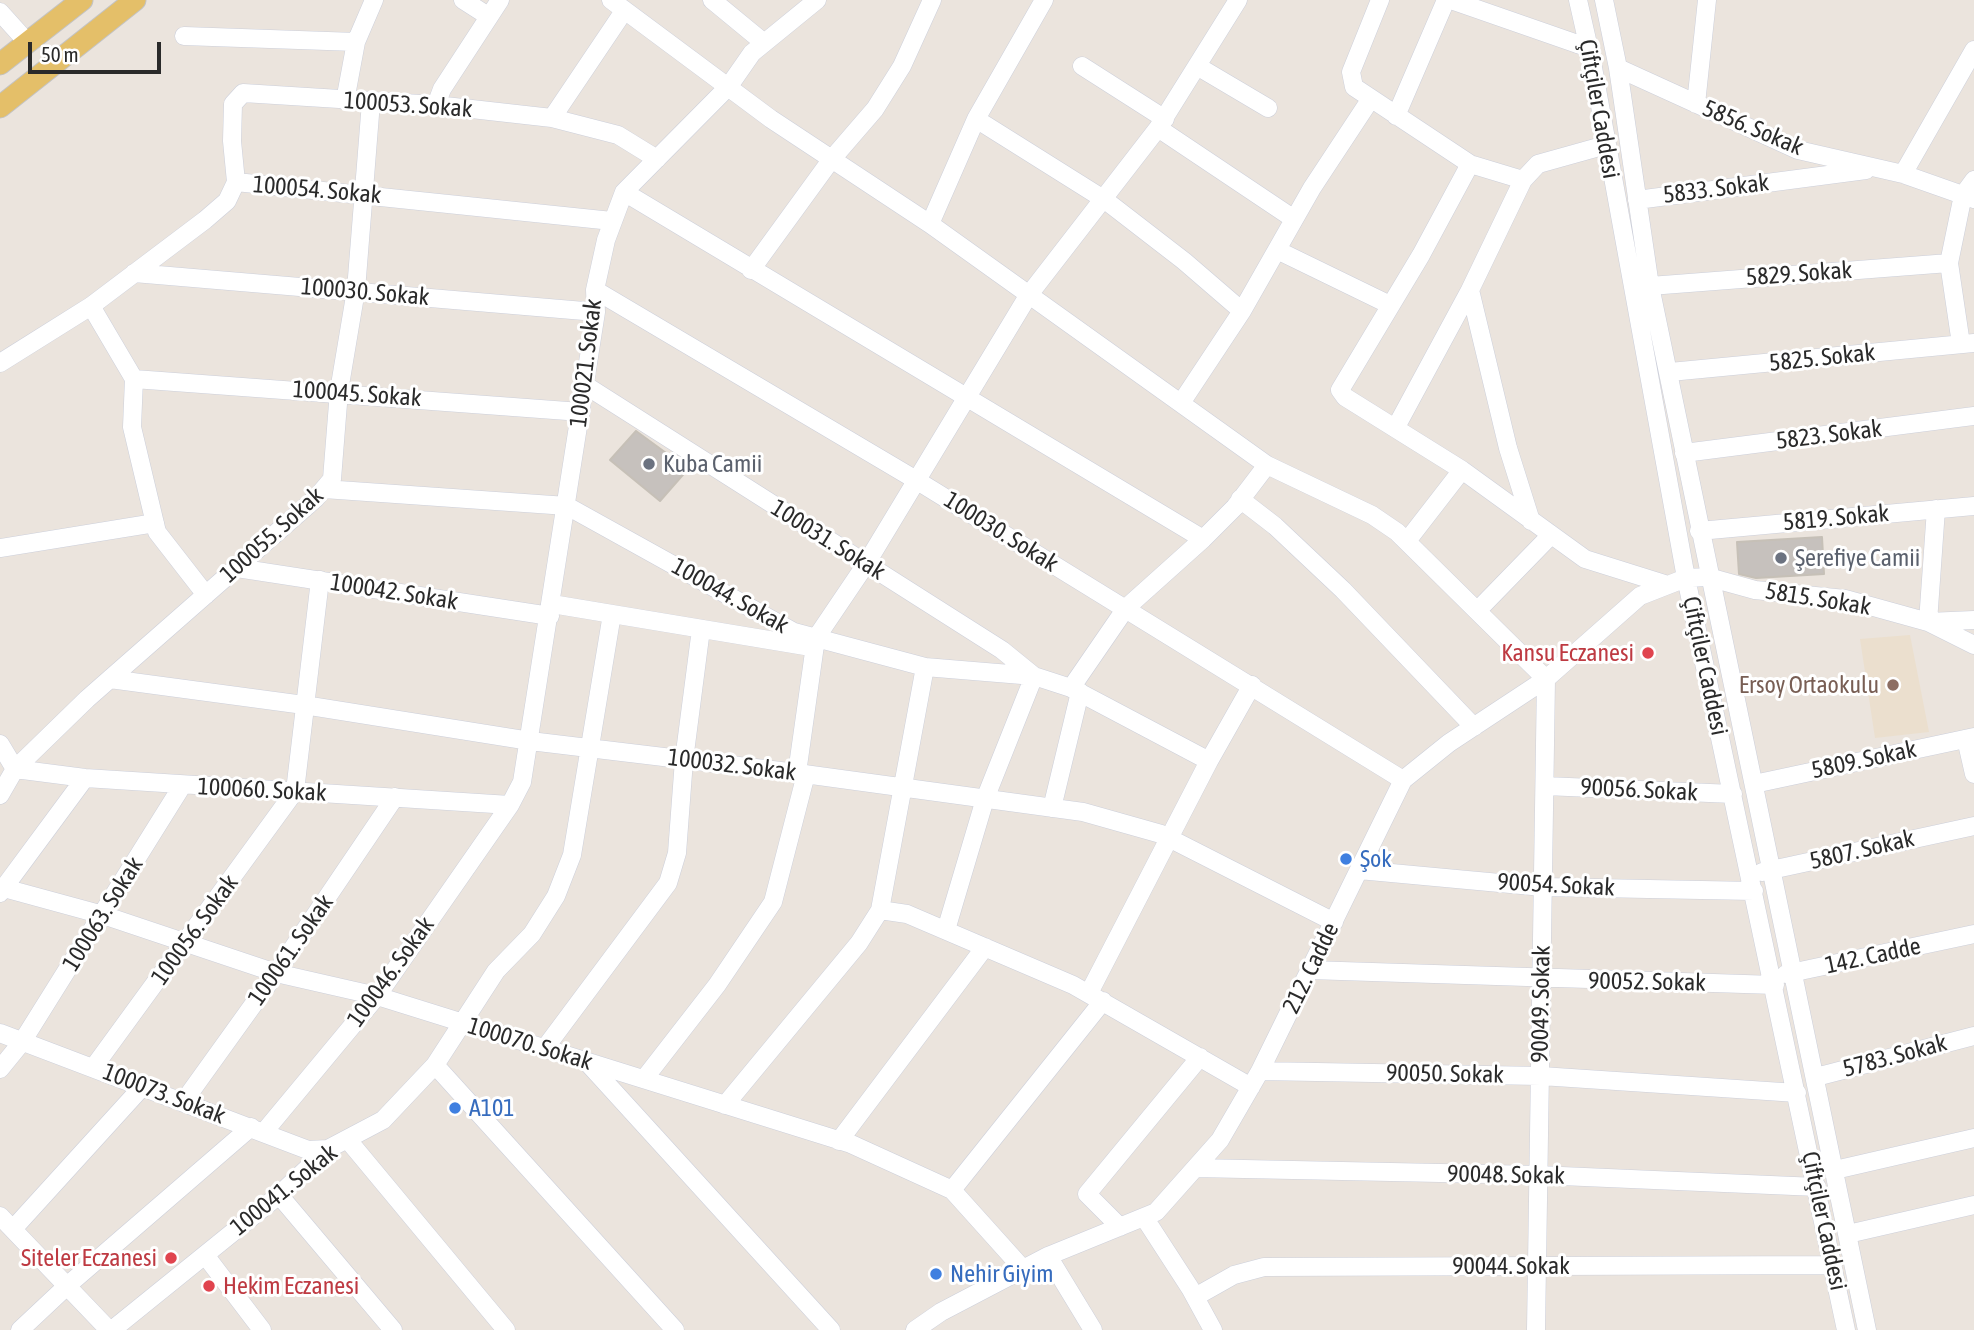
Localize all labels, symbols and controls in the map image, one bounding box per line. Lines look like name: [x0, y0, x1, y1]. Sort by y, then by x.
scale bar: [32, 28, 164, 72]
street label: Çiftçiler Caddesi: [1573, 37, 1625, 181]
text: 50 m: [41, 42, 79, 66]
street label: 100053. Sokak: [343, 86, 473, 124]
street label: 5856. Sokak: [1698, 94, 1808, 162]
street label: 5833. Sokak: [1661, 168, 1771, 210]
street label: 100054. Sokak: [252, 170, 382, 210]
street label: 5829. Sokak: [1745, 256, 1853, 292]
street label: 100030. Sokak: [300, 272, 430, 312]
street label: 100021. Sokak: [564, 297, 608, 429]
street label: 5825. Sokak: [1768, 338, 1876, 378]
street label: 100045. Sokak: [292, 375, 422, 413]
street label: 5823. Sokak: [1774, 414, 1884, 456]
place label: Kuba Camii: [663, 450, 762, 478]
marker: Kuba Camii: [641, 456, 657, 472]
street label: 100055. Sokak: [214, 481, 330, 589]
street label: 100030. Sokak: [939, 486, 1063, 578]
street label: 100031. Sokak: [766, 494, 890, 586]
street label: 5819. Sokak: [1782, 499, 1890, 537]
place label: Şerefiye Camii: [1795, 544, 1920, 572]
marker: Şerefiye Camii: [1773, 550, 1789, 566]
street label: 100044. Sokak: [667, 552, 793, 640]
street label: 100042. Sokak: [328, 568, 460, 616]
street label: 5815. Sokak: [1763, 576, 1873, 622]
street label: Çiftçiler Caddesi: [1676, 594, 1734, 738]
place label: Kansu Eczanesi: [1501, 639, 1634, 667]
marker: Kansu Eczanesi: [1640, 645, 1656, 661]
place label: Ersoy Ortaokulu: [1739, 671, 1879, 699]
marker: Ersoy Ortaokulu: [1885, 677, 1901, 693]
street label: 5809. Sokak: [1809, 735, 1919, 785]
street label: 100032. Sokak: [666, 743, 798, 787]
street label: 100060. Sokak: [197, 772, 327, 808]
street label: 90056. Sokak: [1580, 773, 1698, 807]
street label: 5807. Sokak: [1807, 824, 1917, 876]
place label: Şok: [1360, 845, 1392, 873]
marker: Şok: [1338, 851, 1354, 867]
street label: 100063. Sokak: [57, 852, 149, 976]
street label: 90054. Sokak: [1497, 868, 1615, 902]
street label: 100056. Sokak: [145, 869, 245, 991]
street label: 100061. Sokak: [242, 889, 340, 1011]
street label: 100046. Sokak: [341, 911, 441, 1033]
street label: 212. Cadde: [1277, 918, 1345, 1018]
street label: 142. Cadde: [1823, 932, 1923, 980]
street label: 90049. Sokak: [1526, 945, 1556, 1063]
street label: 90052. Sokak: [1588, 967, 1706, 997]
street label: 100070. Sokak: [464, 1011, 596, 1077]
street label: 5783. Sokak: [1840, 1028, 1950, 1084]
street label: 100073. Sokak: [99, 1057, 229, 1131]
street label: 90050. Sokak: [1386, 1059, 1504, 1089]
place label: A101: [469, 1094, 515, 1122]
marker: A101: [447, 1100, 463, 1116]
street label: 100041. Sokak: [225, 1138, 343, 1242]
street label: Çiftçiler Caddesi: [1795, 1149, 1853, 1293]
street label: 90048. Sokak: [1447, 1160, 1565, 1190]
place label: Siteler Eczanesi: [21, 1244, 157, 1272]
marker: Siteler Eczanesi: [163, 1250, 179, 1266]
street label: 90044. Sokak: [1452, 1252, 1570, 1280]
place label: Nehir Giyim: [950, 1260, 1054, 1288]
marker: Nehir Giyim: [928, 1266, 944, 1282]
place label: Hekim Eczanesi: [223, 1272, 359, 1300]
marker: Hekim Eczanesi: [201, 1278, 217, 1294]

